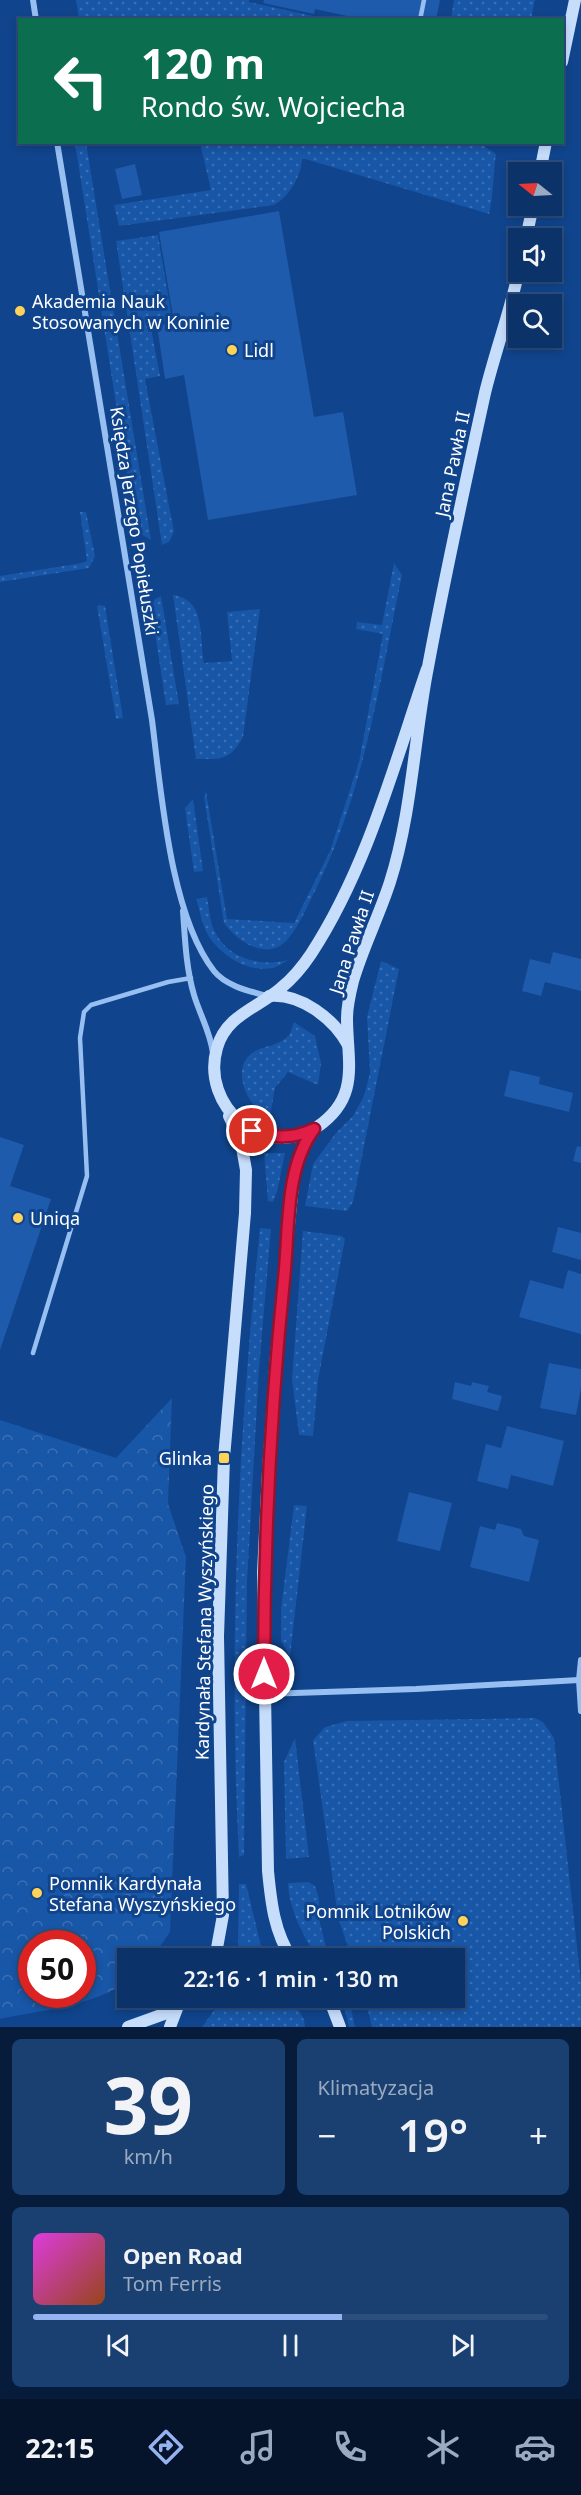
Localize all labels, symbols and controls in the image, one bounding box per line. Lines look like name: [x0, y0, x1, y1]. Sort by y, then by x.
text: 120 m: [141, 34, 265, 91]
icon: left: [42, 42, 120, 120]
text: Rondo św. Wojciecha: [141, 88, 406, 125]
north arrow: [508, 162, 562, 216]
map controls: [508, 162, 562, 348]
button: sound: [508, 228, 562, 282]
place label: Akademia Nauk Stosowanych w Koninie: [32, 289, 230, 334]
button: search: [508, 294, 562, 348]
marker: Akademia Nauk Stosowanych w Koninie: [13, 304, 27, 318]
place label: Lidl: [244, 338, 274, 362]
marker: Lidl: [225, 343, 239, 357]
street label: Księdza Jerzego Popiełuszki: [105, 405, 165, 637]
street label: Jana Pawła II: [429, 409, 475, 521]
street label: Jana Pawła II: [322, 887, 379, 999]
pin: [226, 1105, 277, 1156]
icon: arrive: [235, 1114, 268, 1147]
place label: Uniqa: [30, 1206, 80, 1230]
marker: Uniqa: [11, 1211, 25, 1225]
place label: Glinka: [159, 1446, 212, 1470]
marker: Glinka: [217, 1451, 231, 1465]
street label: Kardynała Stefana Wyszyńskiego: [190, 1484, 218, 1760]
position arrow: [232, 1642, 296, 1706]
place label: Pomnik Kardynała Stefana Wyszyńskiego: [49, 1871, 236, 1916]
marker: Pomnik Kardynała Stefana Wyszyńskiego: [30, 1886, 44, 1900]
place label: Pomnik Lotników Polskich: [305, 1899, 451, 1944]
marker: Pomnik Lotników Polskich: [456, 1914, 470, 1928]
speed limit sign: 50: [18, 1930, 96, 2008]
text: 22:16 · 1 min · 130 m: [183, 1963, 399, 1993]
text: 39: [104, 2051, 193, 2157]
text: Klimatyzacja: [318, 2074, 434, 2101]
text: 19°: [397, 2104, 468, 2165]
text: −: [318, 2113, 336, 2158]
text: +: [529, 2113, 548, 2158]
text: km/h: [124, 2143, 173, 2170]
text: Open Road: [123, 2240, 243, 2270]
text: Tom Ferris: [123, 2270, 222, 2297]
icon: previous: [102, 2329, 135, 2362]
icon: pause: [274, 2329, 307, 2362]
icon: next: [446, 2329, 479, 2362]
icon: directions: [145, 2426, 187, 2468]
icon: music: [237, 2426, 279, 2468]
icon: phone: [329, 2426, 371, 2468]
icon: climate: [422, 2426, 464, 2468]
icon: car: [514, 2426, 556, 2468]
text: 22:15: [25, 2429, 95, 2466]

